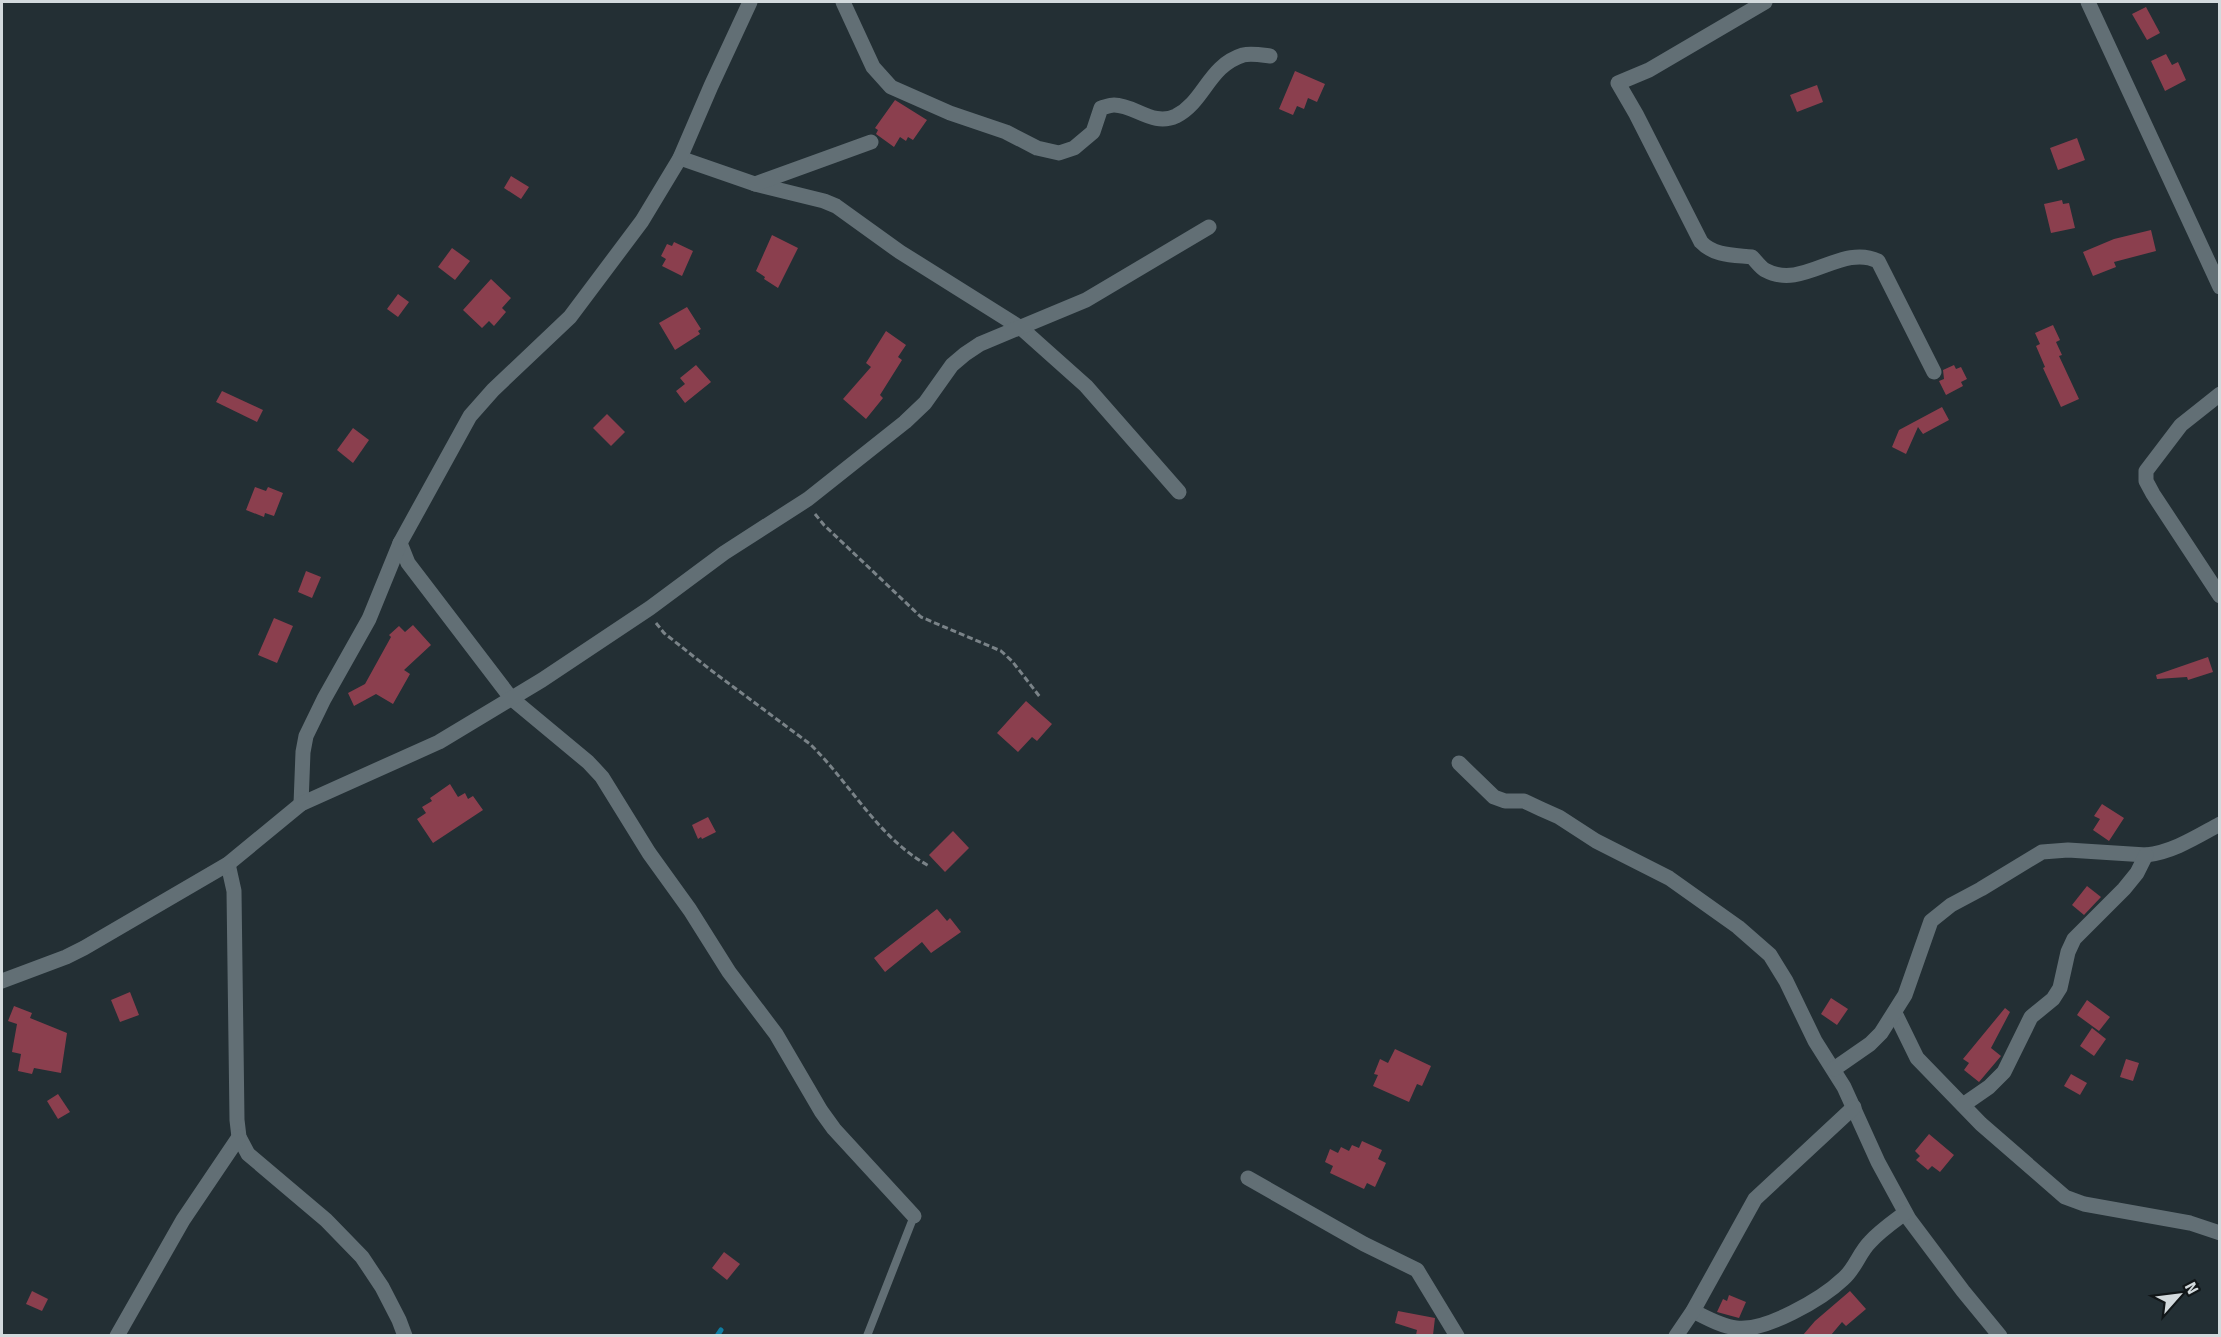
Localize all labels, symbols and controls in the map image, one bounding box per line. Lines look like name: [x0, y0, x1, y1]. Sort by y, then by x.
north arrow: [2149, 1265, 2209, 1325]
text: N: [2180, 1279, 2203, 1298]

